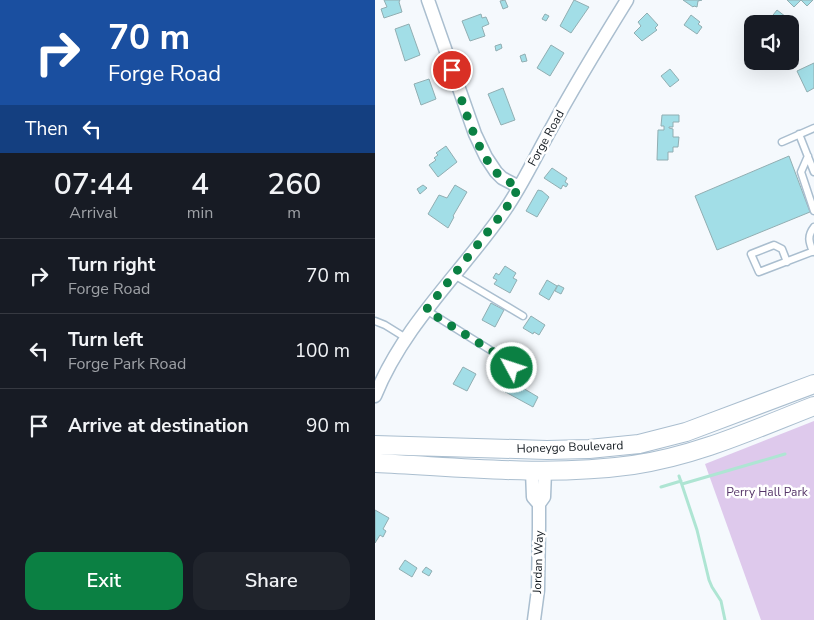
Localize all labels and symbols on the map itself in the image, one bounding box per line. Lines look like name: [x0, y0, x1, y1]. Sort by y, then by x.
pin: [431, 49, 473, 91]
street label: Forge Road: [524, 107, 568, 169]
position arrow: [485, 341, 537, 393]
street label: Honeygo Boulevard: [516, 437, 624, 457]
park label: Perry Hall Park: [726, 484, 809, 500]
street label: Jordan Way: [529, 529, 547, 595]

